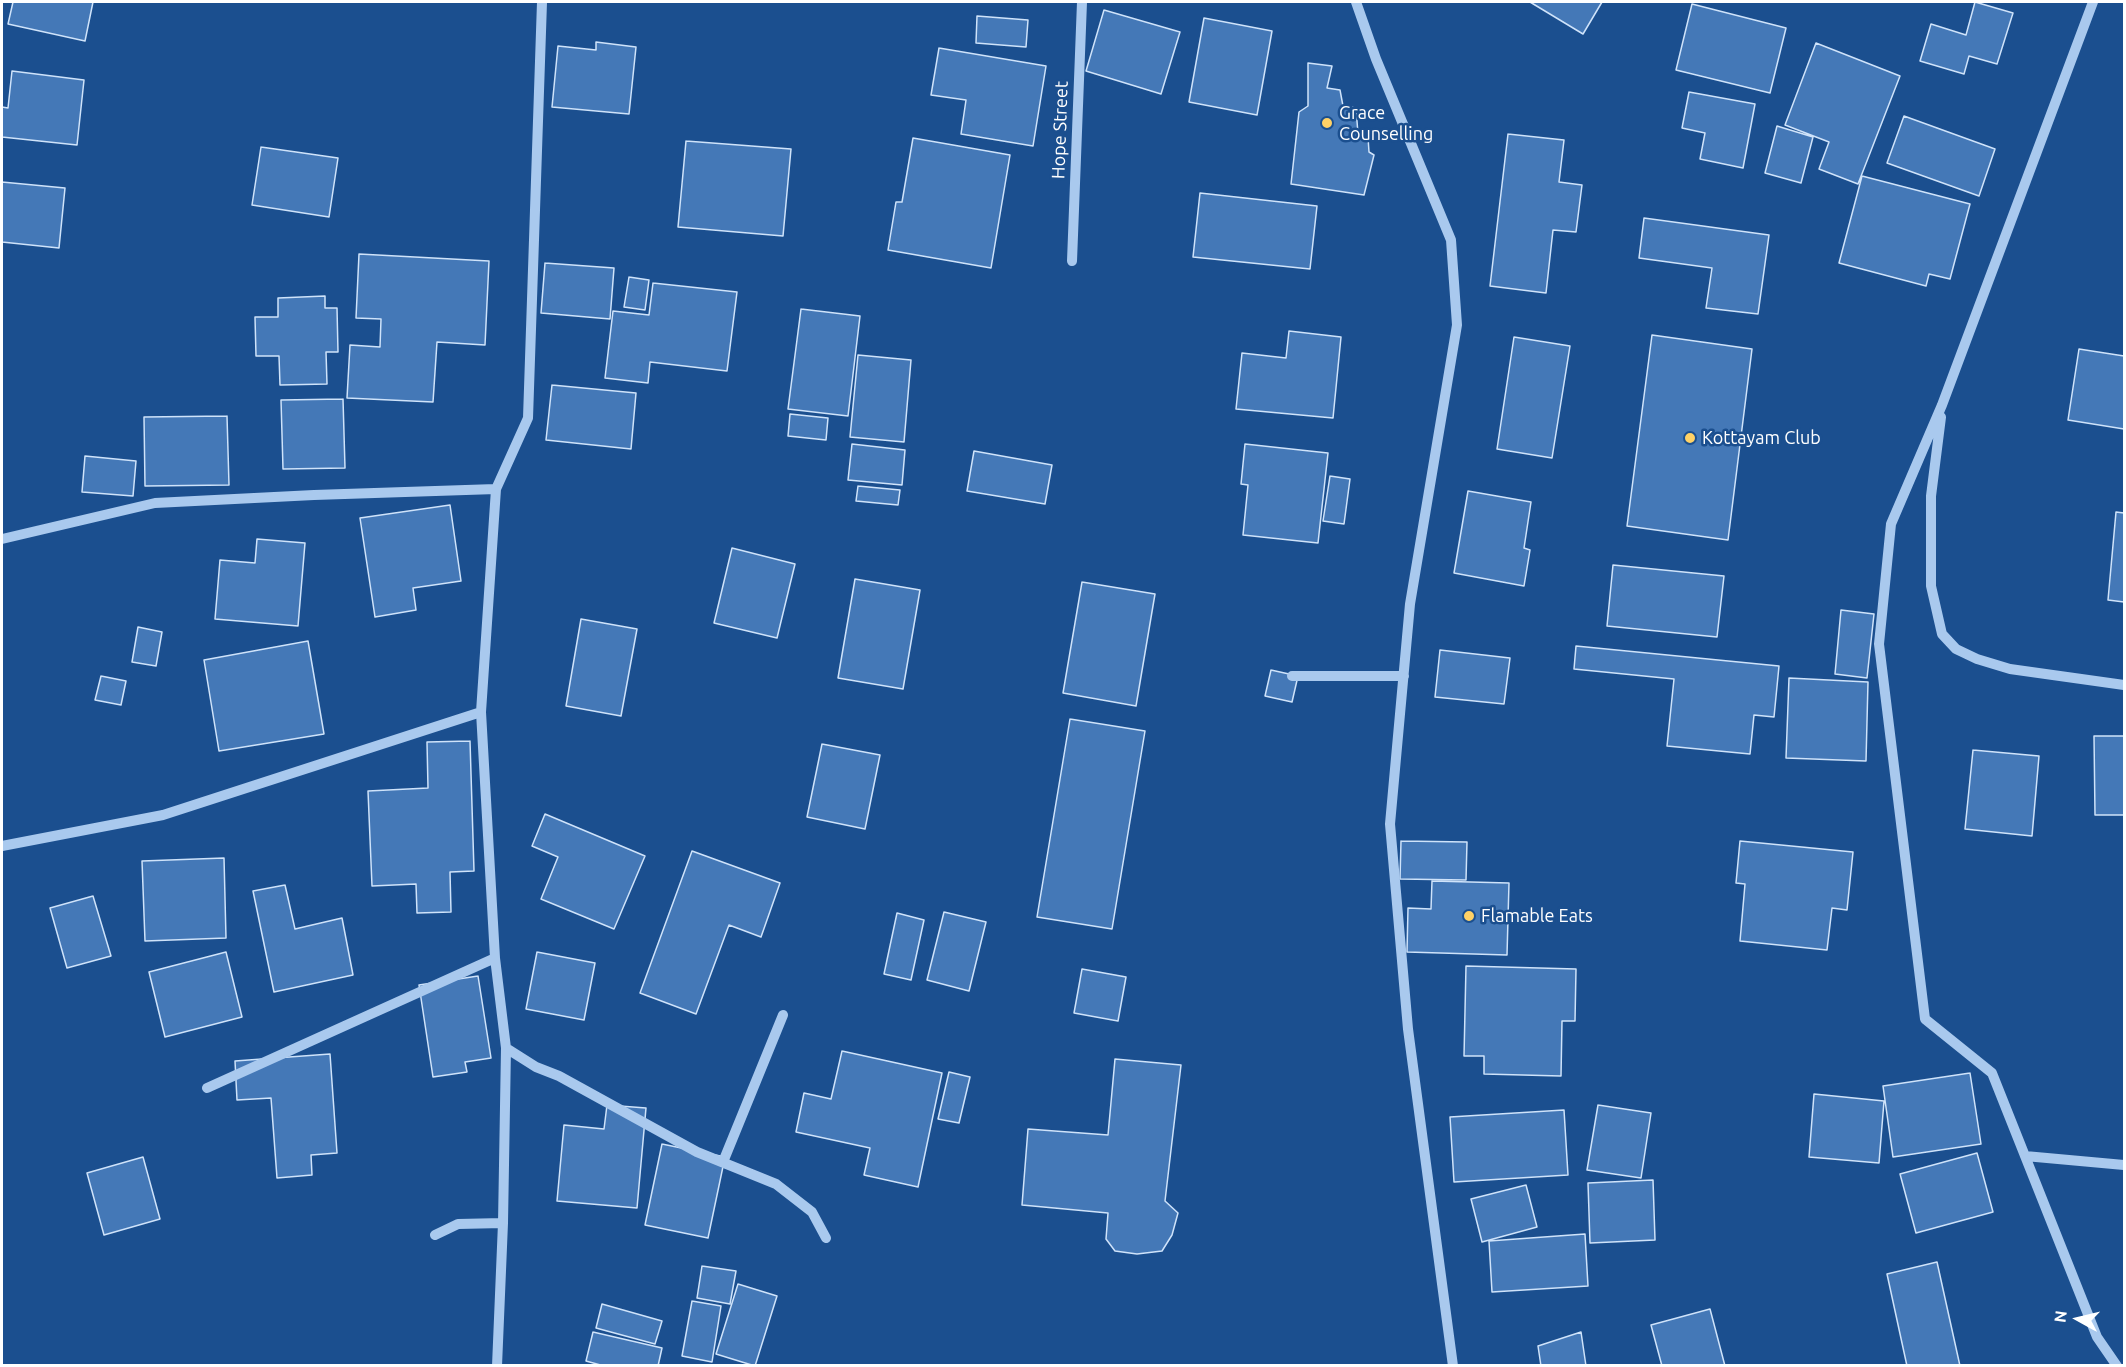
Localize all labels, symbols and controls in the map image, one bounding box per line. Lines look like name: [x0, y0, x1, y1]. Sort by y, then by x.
street label: Hope Street: [1047, 81, 1073, 179]
place label: Grace Counselling: [1339, 102, 1433, 144]
marker: Grace Counselling: [1320, 116, 1334, 130]
place label: Kottayam Club: [1702, 427, 1821, 449]
marker: Kottayam Club: [1683, 431, 1697, 445]
place label: Flamable Eats: [1481, 905, 1593, 927]
marker: Flamable Eats: [1462, 909, 1476, 923]
north arrow: [2048, 1289, 2108, 1349]
text: N: [2050, 1309, 2070, 1324]

